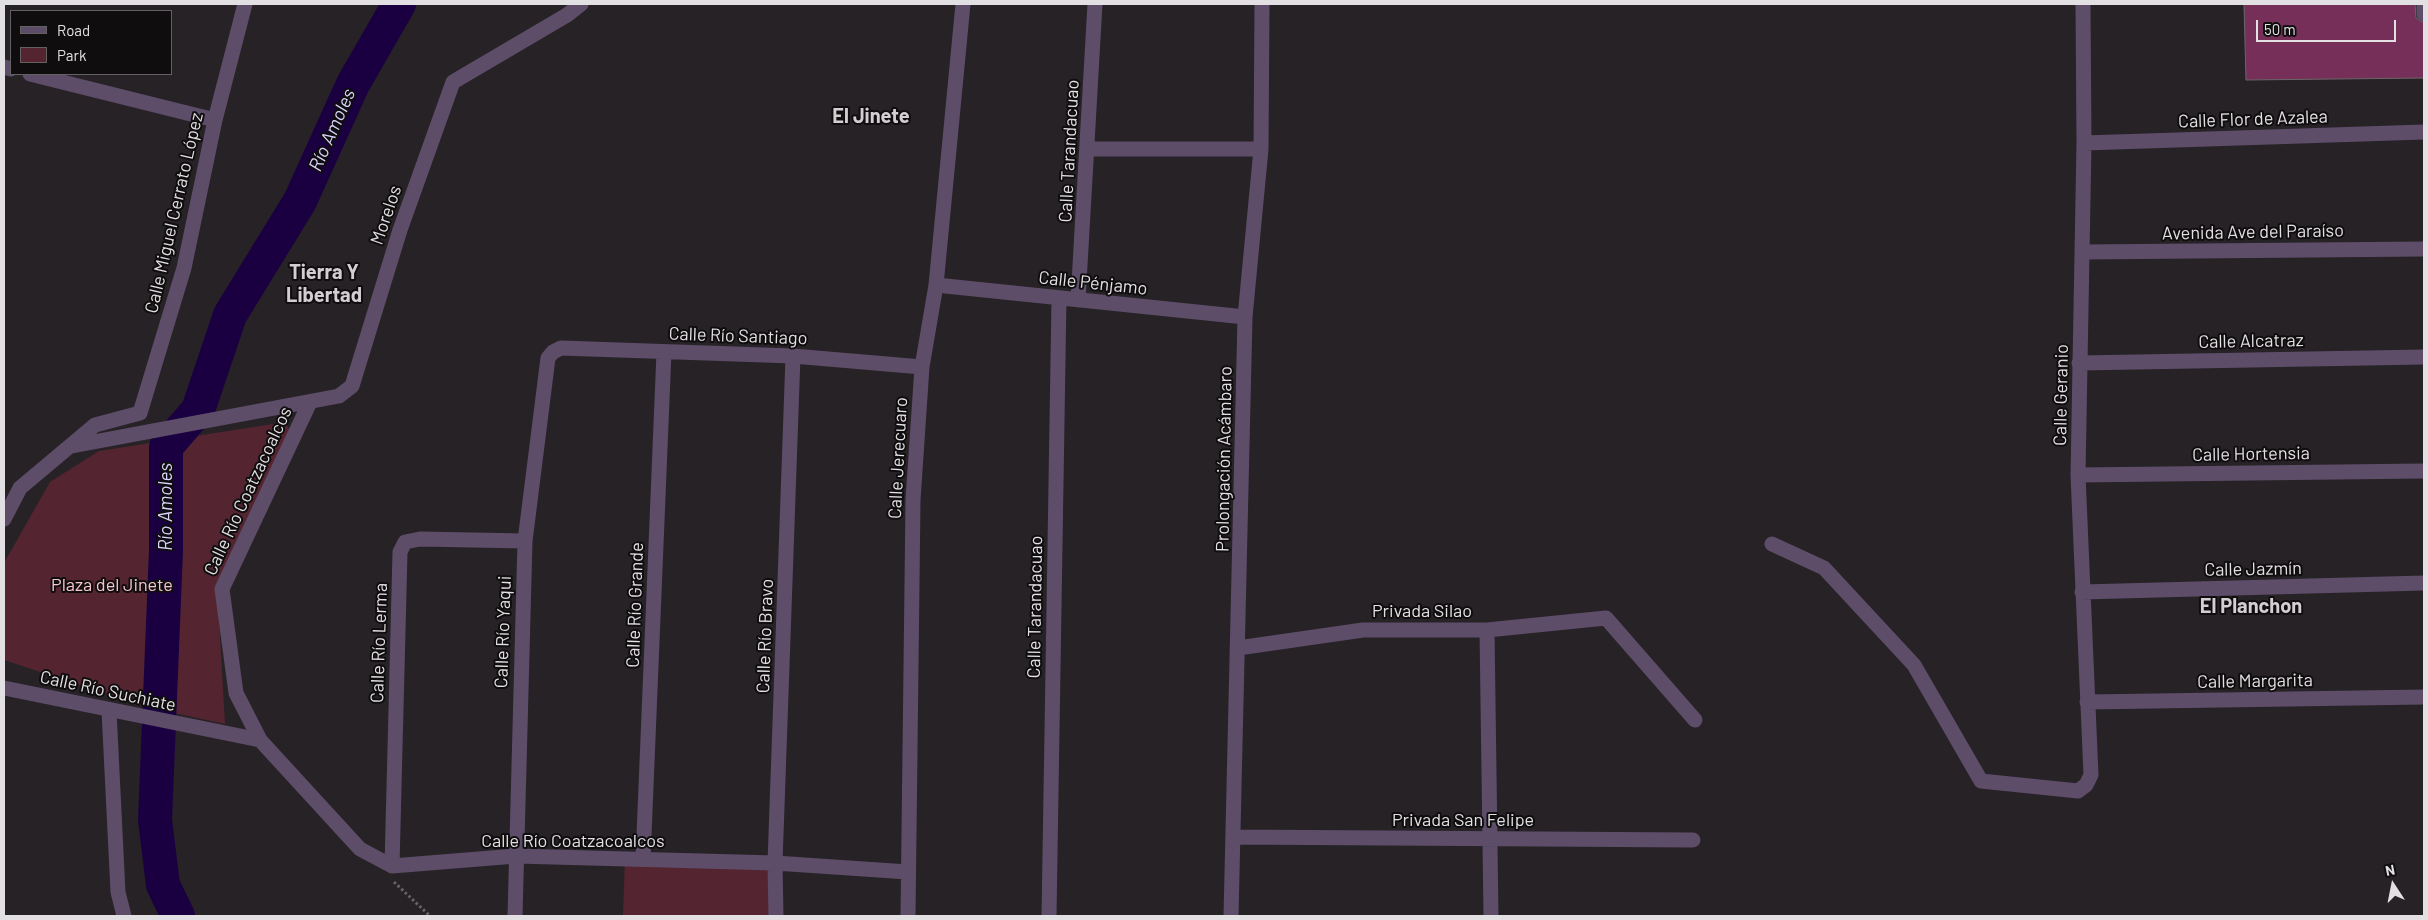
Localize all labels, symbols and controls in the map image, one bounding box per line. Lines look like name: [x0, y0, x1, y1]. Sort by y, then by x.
legend: [10, 10, 172, 75]
scale bar: [2258, 10, 2398, 42]
text: 50 m: [2264, 20, 2296, 38]
text: Road: [57, 21, 90, 39]
text: Park: [57, 46, 86, 64]
street label: Calle Tarandacuao: [1054, 79, 1084, 223]
water label: Río Amoles: [304, 85, 360, 175]
district label: El Jinete: [832, 104, 910, 128]
street label: Calle Flor de Azalea: [2178, 106, 2328, 132]
street label: Calle Miguel Cerrato López: [140, 111, 208, 315]
street label: Morelos: [366, 182, 406, 248]
street label: Avenida Ave del Paraíso: [2162, 220, 2344, 244]
district label: Tierra Y Libertad: [286, 260, 362, 307]
street label: Calle Pénjamo: [1038, 267, 1148, 299]
street label: Calle Río Santiago: [668, 323, 808, 349]
street label: Calle Alcatraz: [2198, 329, 2304, 353]
street label: Calle Geranio: [2049, 344, 2073, 446]
street label: Prolongación Acámbaro: [1212, 366, 1236, 552]
street label: Calle Jerecuaro: [884, 397, 912, 519]
street label: Calle Río Coatzacoalcos: [199, 403, 297, 579]
street label: Calle Hortensia: [2192, 442, 2310, 466]
water label: Río Amoles: [155, 463, 177, 551]
street label: Calle Tarandacuao: [1023, 535, 1047, 679]
street label: Calle Río Grande: [622, 542, 648, 668]
street label: Calle Jazmín: [2204, 557, 2302, 581]
park label: Plaza del Jinete: [51, 574, 173, 596]
street label: Calle Río Yaqui: [490, 575, 516, 689]
street label: Calle Río Bravo: [752, 578, 778, 694]
street label: Calle Río Lerma: [366, 583, 392, 703]
district label: El Planchon: [2200, 594, 2302, 618]
street label: Privada Silao: [1372, 600, 1472, 622]
street label: Calle Río Suchiate: [38, 666, 178, 716]
street label: Calle Margarita: [2197, 669, 2313, 693]
street label: Privada San Felipe: [1392, 809, 1534, 831]
street label: Calle Río Coatzacoalcos: [481, 830, 665, 852]
north arrow: [2368, 860, 2418, 910]
text: N: [2384, 861, 2396, 879]

